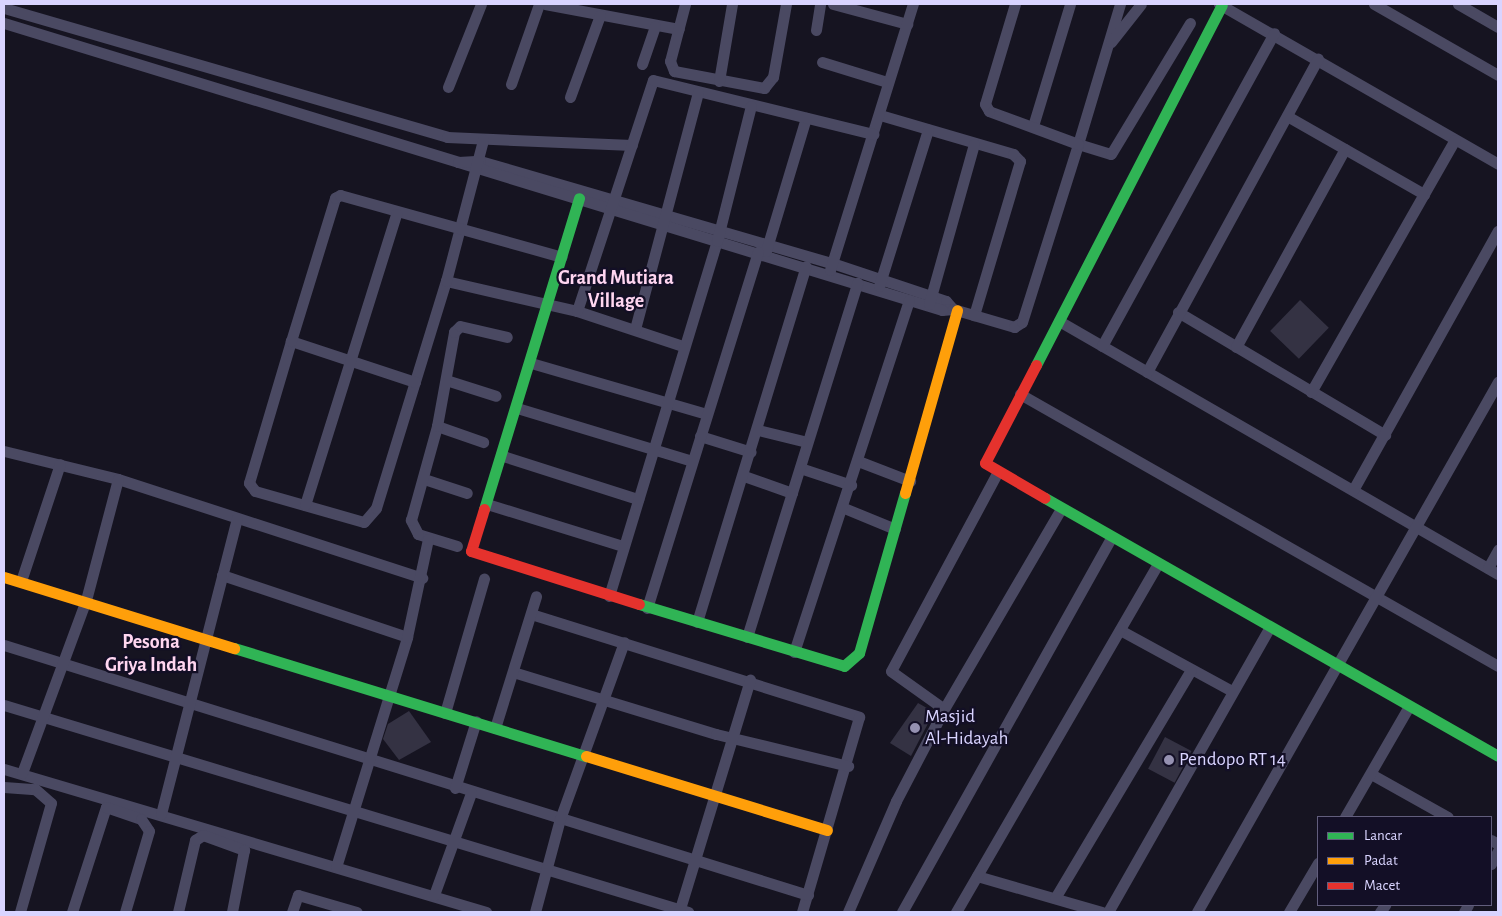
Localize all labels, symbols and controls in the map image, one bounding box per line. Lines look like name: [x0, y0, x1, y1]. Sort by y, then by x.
district label: Grand Mutiara Village: [558, 267, 674, 314]
district label: Pesona Griya Indah: [105, 631, 197, 678]
place label: Masjid Al-Hidayah: [925, 706, 1008, 750]
marker: Masjid Al-Hidayah: [909, 722, 921, 734]
place label: Pendopo RT 14: [1179, 749, 1286, 771]
marker: Pendopo RT 14: [1163, 754, 1175, 766]
legend: [1317, 816, 1492, 906]
text: Lancar: [1364, 828, 1402, 843]
text: Padat: [1364, 853, 1398, 868]
text: Macet: [1364, 878, 1400, 893]

